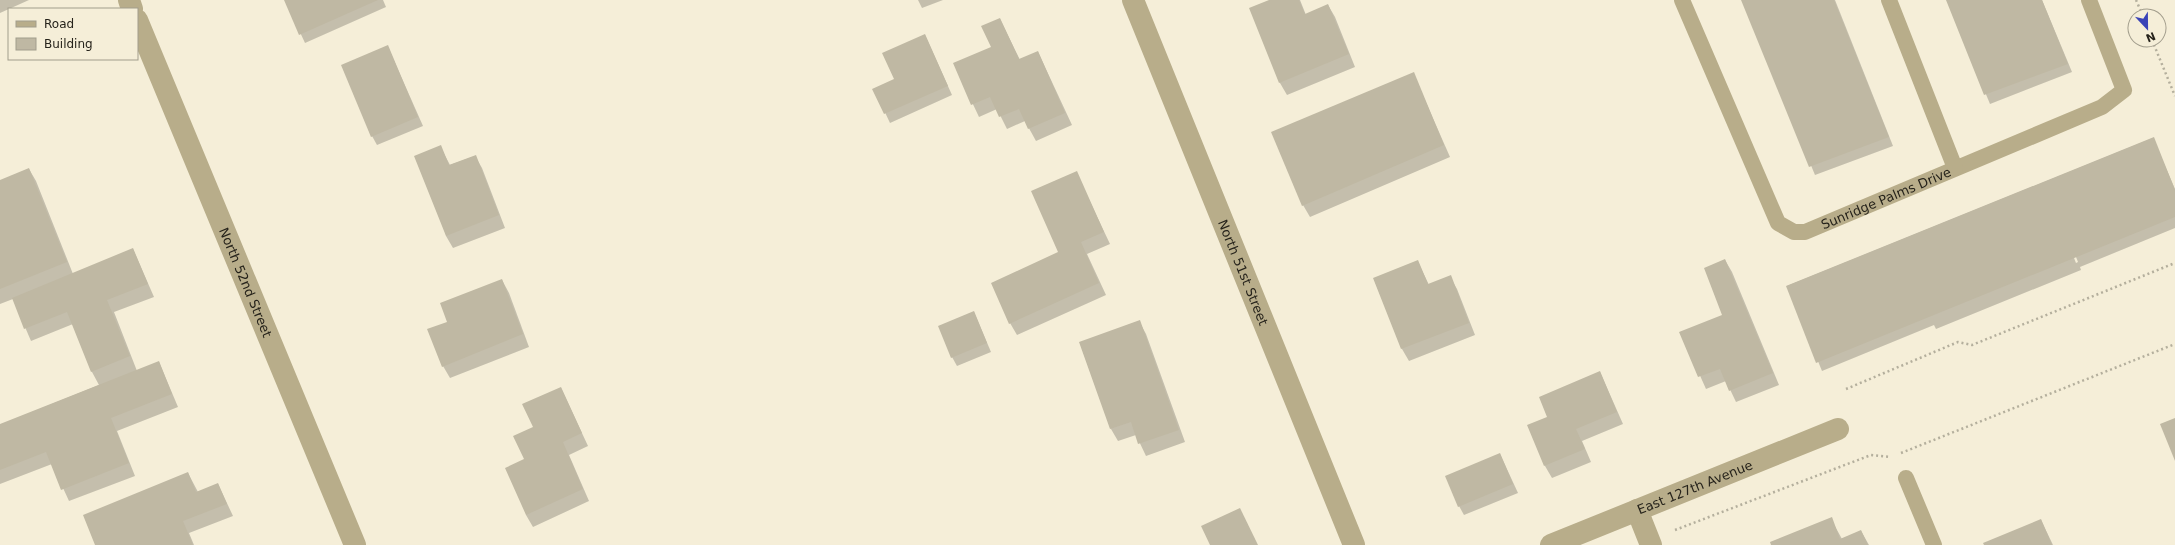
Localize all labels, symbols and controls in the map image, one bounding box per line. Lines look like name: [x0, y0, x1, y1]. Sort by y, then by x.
legend: [8, 8, 138, 60]
north arrow: [2127, 8, 2167, 48]
text: Road: [44, 17, 74, 31]
text: N: [2144, 29, 2157, 45]
text: Building: [44, 37, 93, 51]
street label: Sunridge Palms Drive: [1819, 164, 1953, 232]
street label: North 51st Street: [1215, 217, 1272, 327]
street label: North 52nd Street: [216, 225, 275, 339]
street label: East 127th Avenue: [1635, 457, 1754, 517]

